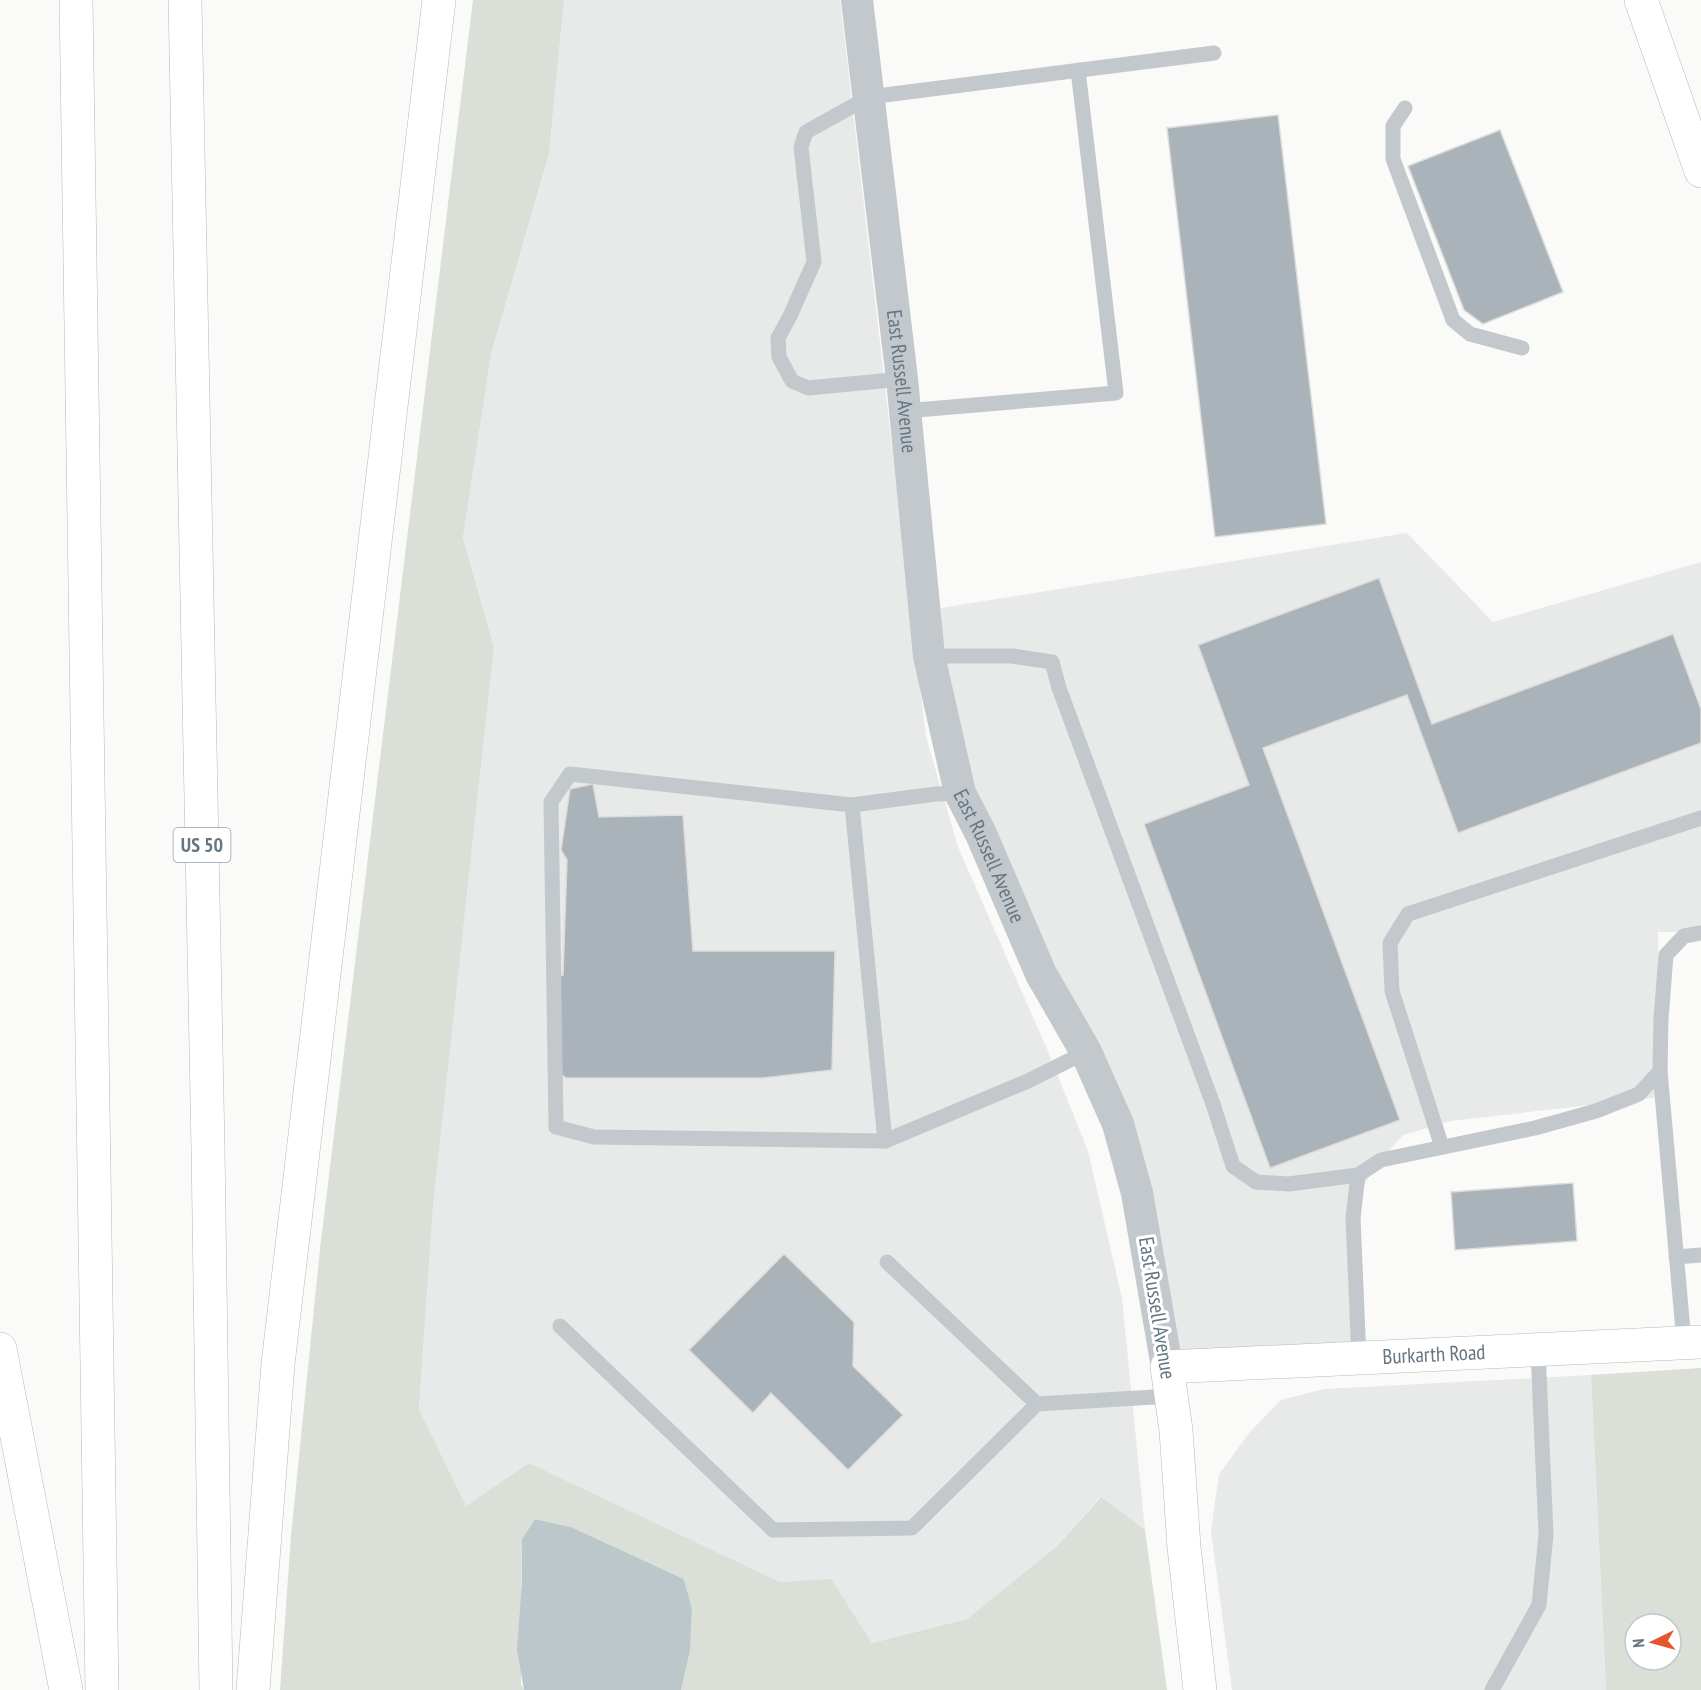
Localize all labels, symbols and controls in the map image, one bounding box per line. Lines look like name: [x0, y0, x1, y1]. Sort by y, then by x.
street label: East Russell Avenue: [881, 308, 923, 454]
street label: East Russell Avenue: [947, 785, 1031, 927]
road number: US 50: [174, 828, 230, 862]
street label: East Russell Avenue: [1133, 1235, 1182, 1381]
street label: Burkarth Road: [1382, 1338, 1486, 1370]
north arrow: [1623, 1612, 1683, 1672]
text: N: [1628, 1638, 1648, 1648]

